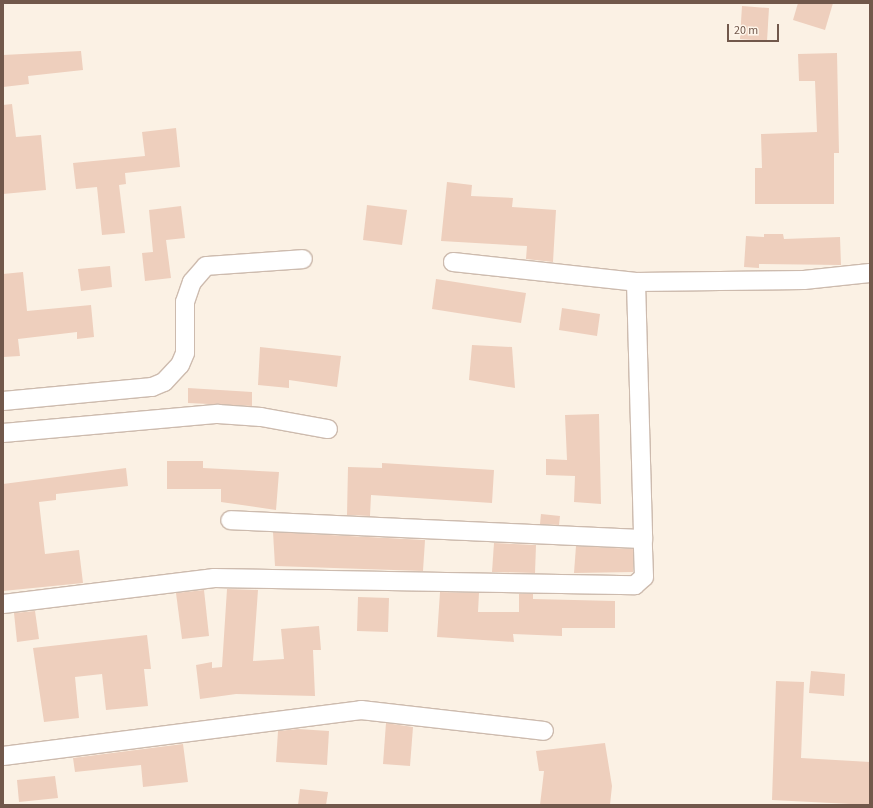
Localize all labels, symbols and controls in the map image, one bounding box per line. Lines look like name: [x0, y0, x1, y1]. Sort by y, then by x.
scale bar: [729, 16, 781, 42]
text: 20 m: [734, 22, 758, 39]

